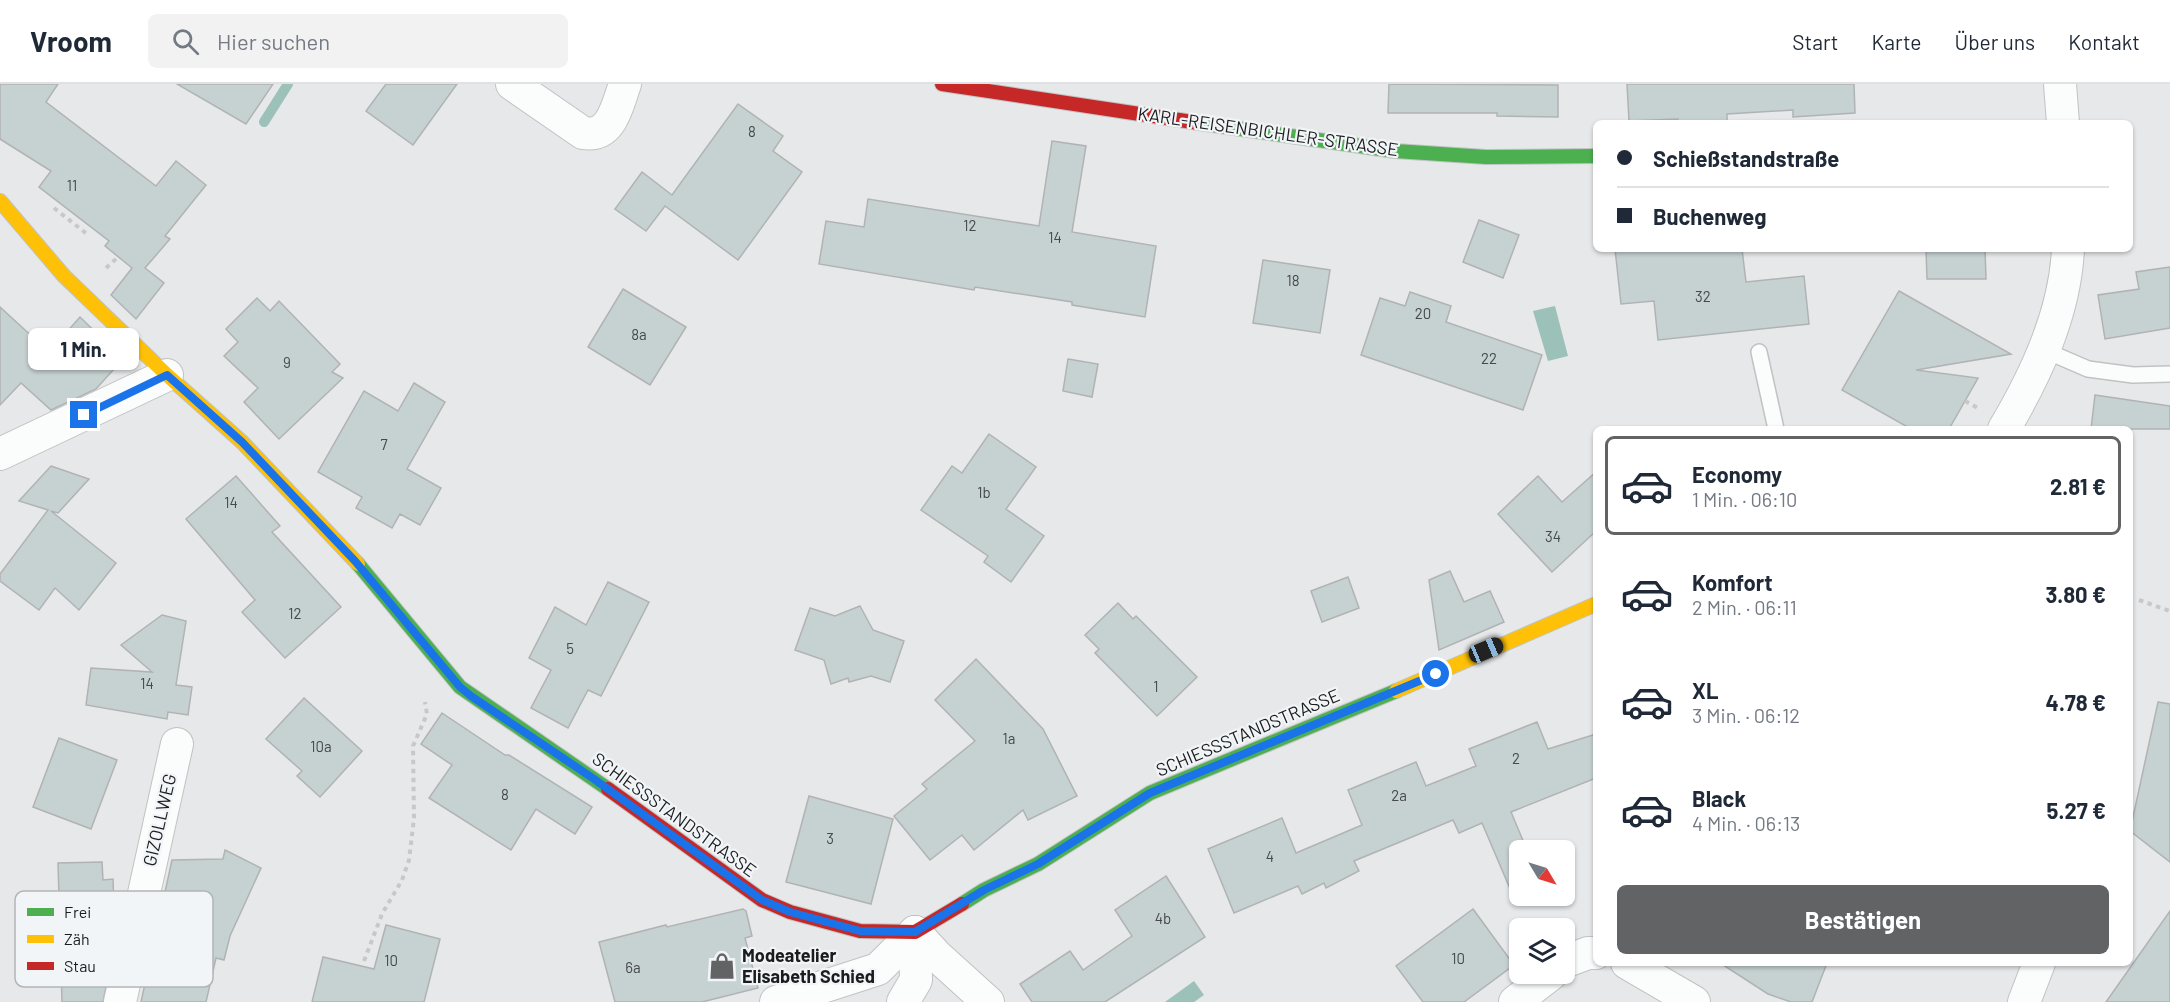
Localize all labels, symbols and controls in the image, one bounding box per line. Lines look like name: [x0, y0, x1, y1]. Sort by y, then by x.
search box: [148, 14, 568, 68]
text: Vroom: [30, 24, 112, 58]
icon: search: [169, 25, 202, 58]
text: Hier suchen: [217, 28, 330, 54]
text: Start: [1792, 29, 1839, 54]
text: Karte: [1872, 29, 1922, 54]
text: Über uns: [1955, 29, 2035, 54]
text: Kontakt: [2068, 29, 2140, 54]
street label: KARL-REISENBICHLER-STRASSE: [1137, 102, 1400, 160]
house number: 8: [748, 122, 756, 140]
text: Schießstandstraße: [1653, 145, 1839, 171]
house number: 11: [67, 176, 77, 194]
text: Buchenweg: [1653, 203, 1767, 229]
house number: 12: [963, 216, 977, 234]
house number: 14: [1048, 228, 1062, 246]
house number: 18: [1286, 271, 1300, 289]
house number: 32: [1695, 287, 1711, 305]
house number: 20: [1415, 304, 1431, 322]
house number: 8a: [631, 325, 647, 343]
callout: 1 Min.: [28, 328, 140, 370]
text: 1 Min.: [60, 337, 107, 361]
house number: 22: [1481, 349, 1497, 367]
house number: 9: [283, 353, 291, 371]
route end: [70, 401, 97, 428]
house number: 7: [380, 435, 388, 453]
icon: car: [1620, 459, 1674, 513]
text: Economy: [1692, 461, 1782, 487]
text: 2.81 €: [2050, 473, 2106, 499]
house number: 1b: [977, 483, 991, 501]
text: 1 Min. · 06:10: [1692, 487, 1797, 511]
house number: 14: [224, 493, 238, 511]
house number: 34: [1545, 527, 1561, 545]
icon: car: [1620, 567, 1674, 621]
text: Komfort: [1692, 569, 1773, 595]
text: 3.80 €: [2045, 581, 2106, 607]
text: 2 Min. · 06:11: [1692, 595, 1797, 619]
house number: 12: [288, 604, 302, 622]
car: [1466, 635, 1506, 665]
house number: 5: [566, 639, 574, 657]
route start: [1422, 660, 1449, 687]
house number: 14: [140, 674, 154, 692]
icon: car: [1620, 675, 1674, 729]
house number: 1: [1153, 677, 1159, 695]
text: XL: [1692, 677, 1718, 703]
street label: SCHIESSSTANDSTRASSE: [1152, 683, 1343, 781]
text: 4.78 €: [2046, 689, 2106, 715]
text: 3 Min. · 06:12: [1692, 703, 1800, 727]
house number: 1a: [1003, 729, 1015, 747]
house number: 10a: [310, 737, 332, 755]
street label: SCHIESSSTANDSTRASSE: [588, 747, 761, 881]
house number: 2: [1512, 749, 1520, 767]
street label: GIZOLLWEG: [138, 771, 180, 868]
icon: car: [1620, 783, 1674, 837]
house number: 8: [501, 785, 509, 803]
text: Black: [1692, 785, 1746, 811]
house number: 2a: [1391, 786, 1407, 804]
text: 5.27 €: [2047, 797, 2106, 823]
text: 4 Min. · 06:13: [1692, 811, 1800, 835]
house number: 3: [826, 829, 834, 847]
north arrow: [1509, 840, 1575, 906]
map controls: [1509, 840, 1575, 984]
house number: 4: [1266, 847, 1274, 865]
button: Bestätigen: [1617, 885, 2109, 954]
legend: [15, 891, 213, 987]
text: Frei: [64, 902, 91, 921]
house number: 4b: [1155, 909, 1171, 927]
button: layers: [1509, 918, 1575, 984]
text: Zäh: [64, 929, 90, 948]
place label: Modeatelier Elisabeth Schied: [742, 944, 875, 987]
house number: 10: [1451, 949, 1465, 967]
house number: 10: [384, 951, 398, 969]
shop icon: Modeatelier Elisabeth Schied: [707, 951, 737, 981]
text: Stau: [64, 956, 96, 975]
house number: 6a: [625, 958, 641, 976]

